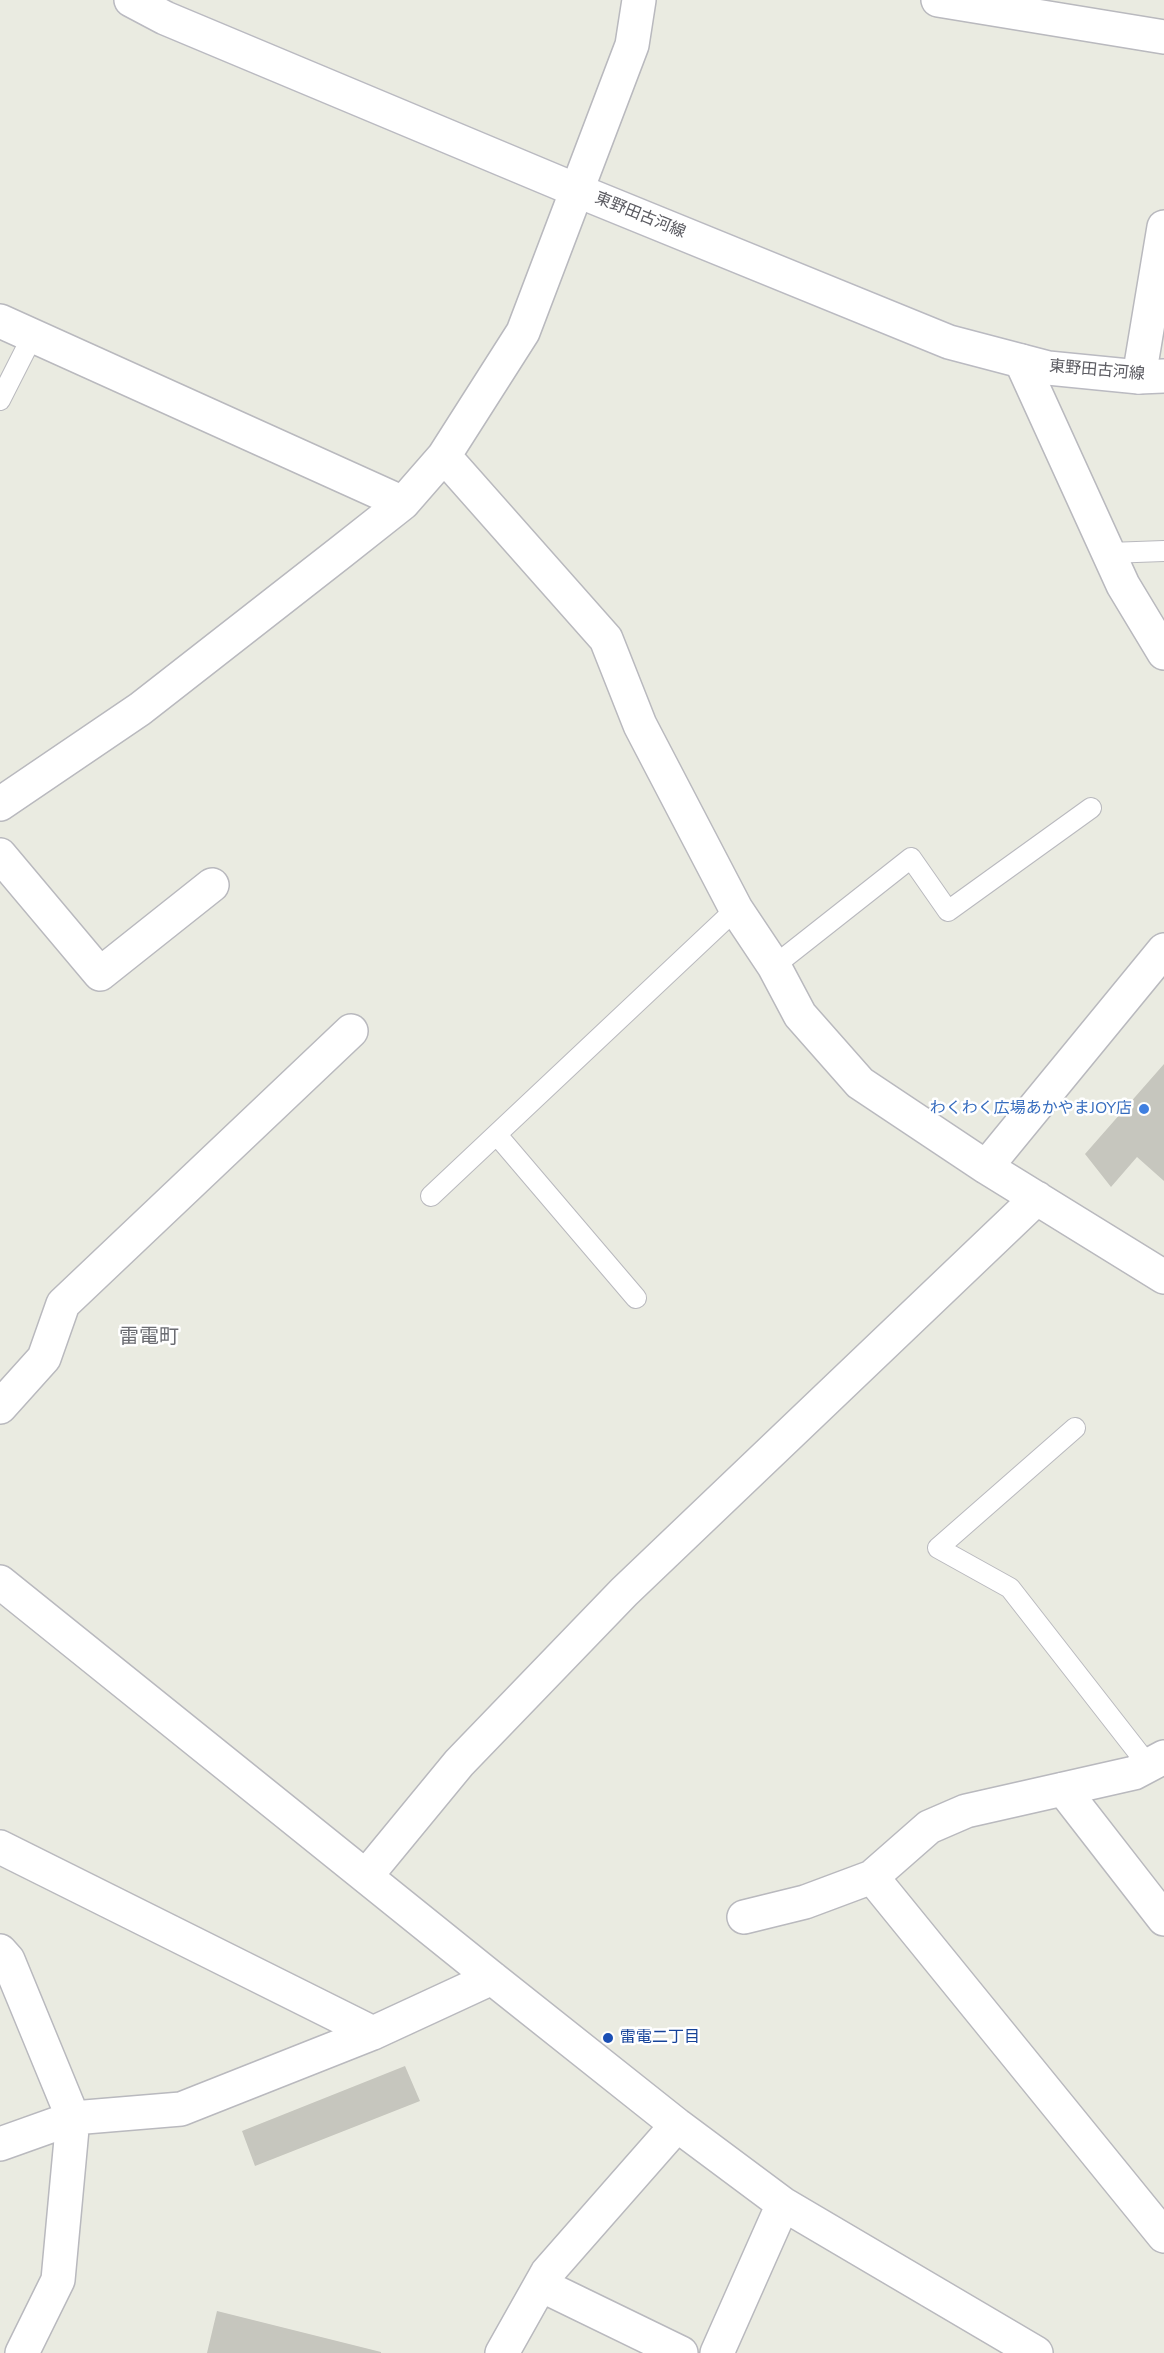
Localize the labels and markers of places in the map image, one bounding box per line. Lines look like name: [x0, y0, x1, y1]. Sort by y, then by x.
place label: わくわく広場あかやまJOY店: [930, 1099, 1132, 1119]
marker: わくわく広場あかやまJOY店: [1137, 1102, 1151, 1116]
place label: 雷電二丁目: [620, 2028, 700, 2048]
marker: 雷電二丁目: [601, 2031, 615, 2045]

